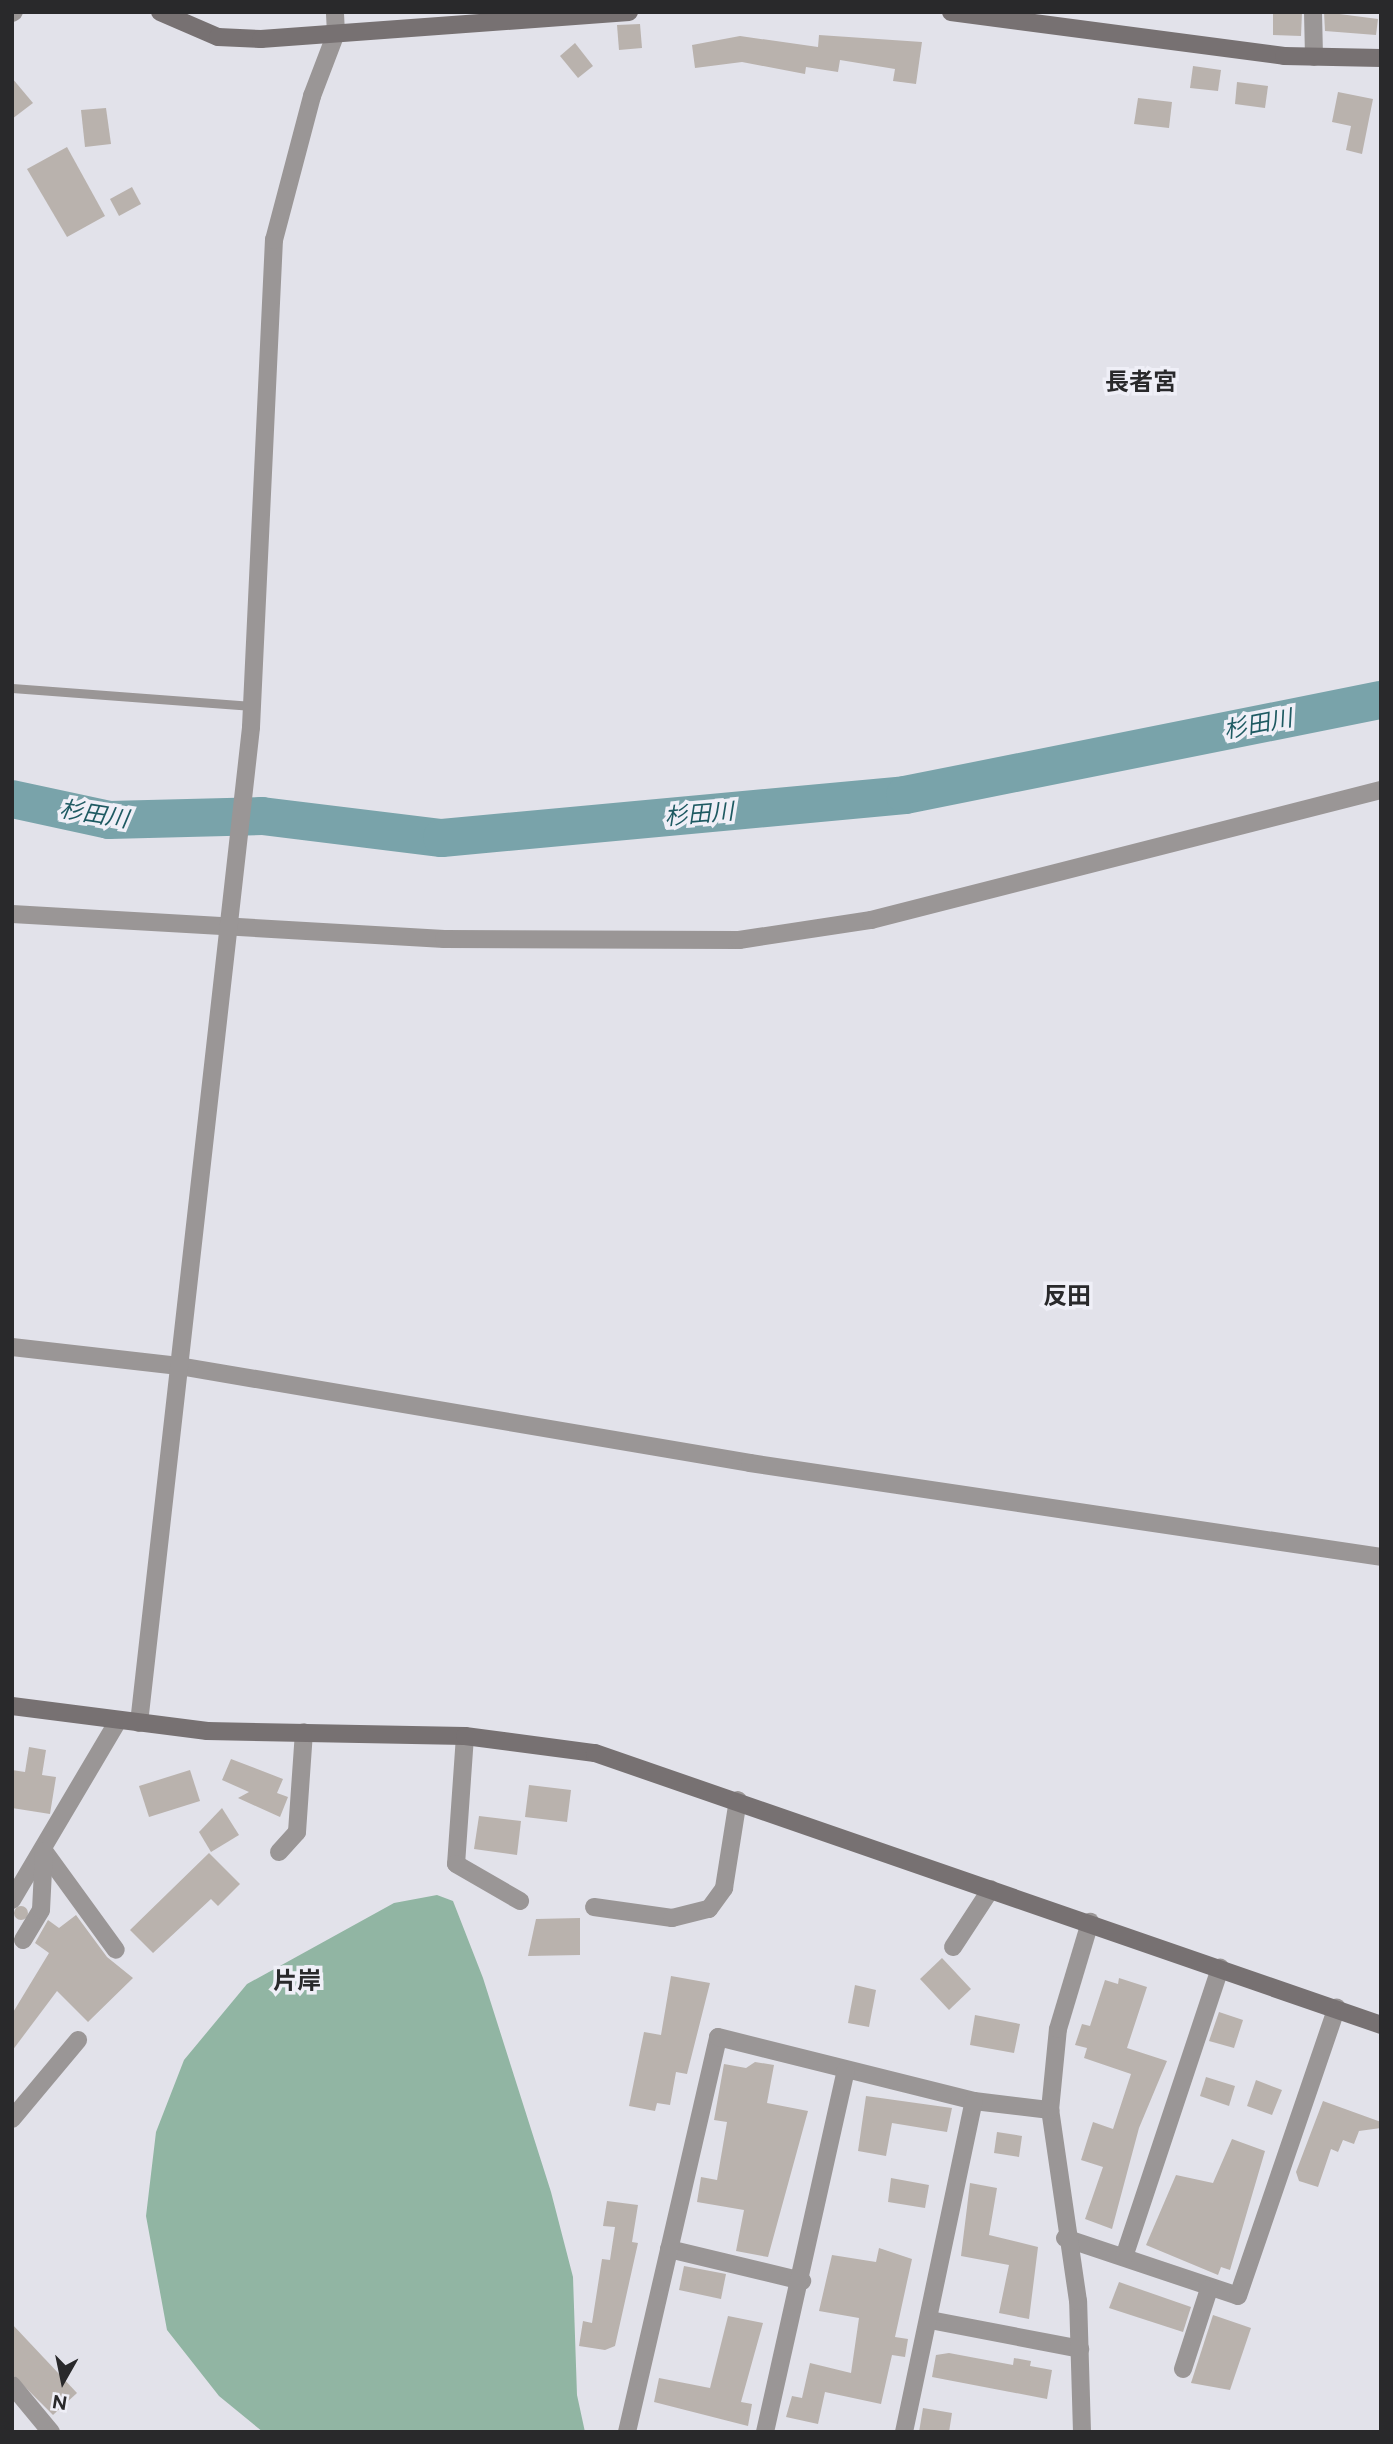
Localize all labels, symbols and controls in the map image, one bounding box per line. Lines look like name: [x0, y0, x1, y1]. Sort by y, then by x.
district label: 長者宮: [1105, 368, 1177, 396]
water label: 杉田川: [1222, 704, 1294, 744]
water label: 杉田川: [58, 795, 130, 833]
water label: 杉田川: [663, 797, 735, 831]
district label: 反田: [1043, 1282, 1091, 1310]
district label: 片岸: [273, 1967, 321, 1995]
north arrow: [28, 2346, 98, 2416]
text: N: [51, 2390, 69, 2415]

